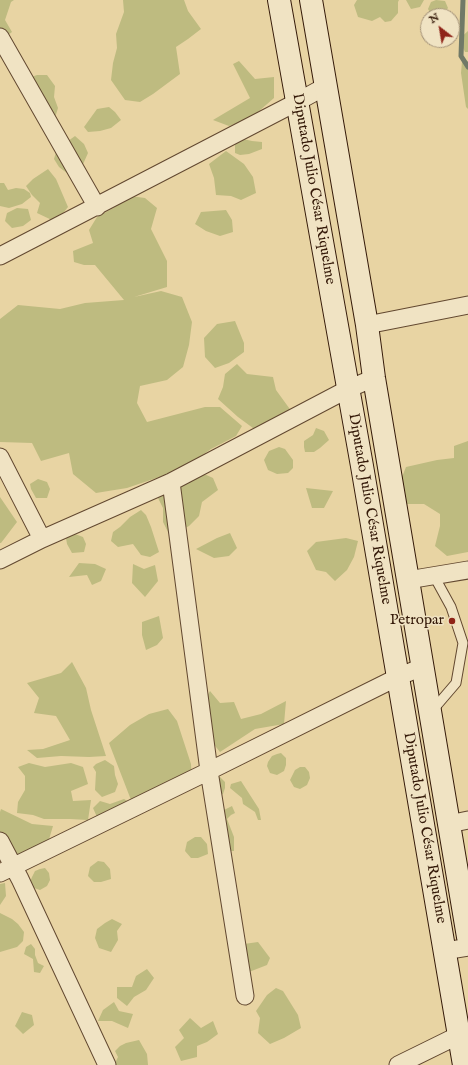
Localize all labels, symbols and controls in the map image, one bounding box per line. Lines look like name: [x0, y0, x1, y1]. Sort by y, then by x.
north arrow: [420, 8, 460, 48]
text: N: [427, 10, 442, 27]
street label: Diputado Julio César Riquelme: [287, 92, 339, 286]
street label: Diputado Julio César Riquelme: [343, 412, 395, 606]
place label: Petropar: [390, 612, 444, 630]
marker: Petropar: [447, 616, 457, 626]
street label: Diputado Julio César Riquelme: [398, 731, 450, 925]

